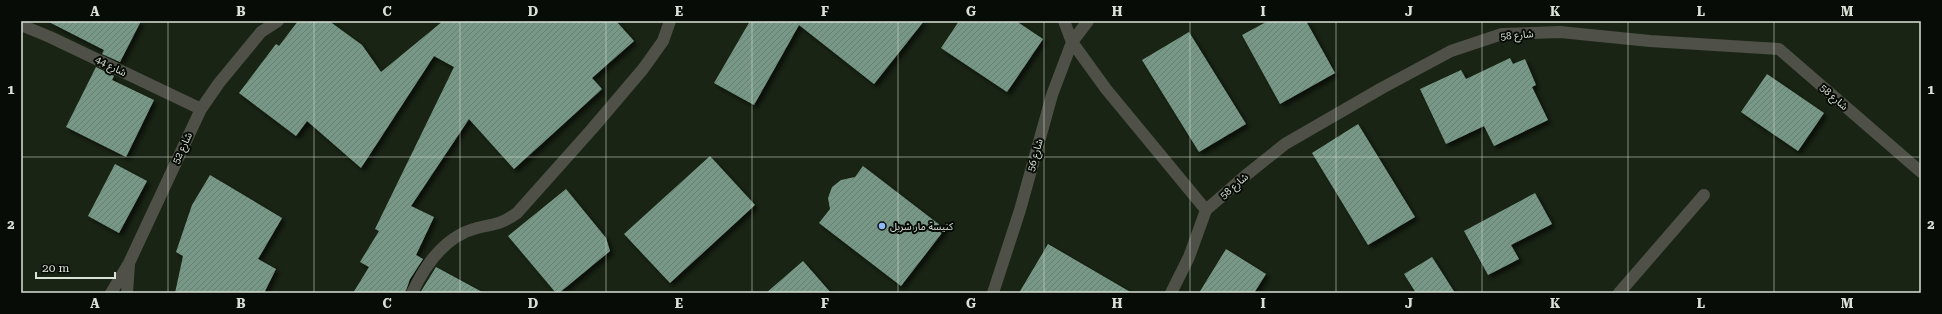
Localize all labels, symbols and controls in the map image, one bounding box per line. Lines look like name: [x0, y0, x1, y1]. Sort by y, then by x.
text: A: [90, 4, 100, 19]
text: B: [236, 4, 246, 19]
text: C: [382, 4, 392, 19]
text: D: [528, 4, 538, 19]
text: E: [675, 4, 683, 19]
text: F: [821, 4, 829, 19]
text: G: [966, 4, 976, 19]
text: H: [1112, 4, 1123, 19]
text: I: [1260, 4, 1266, 19]
text: J: [1405, 4, 1413, 19]
text: K: [1550, 4, 1561, 19]
text: L: [1697, 4, 1705, 19]
text: M: [1841, 4, 1854, 19]
street label: شارع 58: [1500, 28, 1534, 44]
street label: شارع 44: [93, 54, 128, 80]
text: 1: [7, 82, 15, 97]
street label: شارع 58: [1817, 82, 1850, 114]
text: 1: [1927, 82, 1935, 97]
street label: شارع 52: [170, 130, 196, 166]
street label: شارع 56: [1025, 137, 1047, 173]
street label: شارع 58: [1218, 171, 1252, 203]
text: 2: [7, 217, 15, 232]
text: 2: [1927, 217, 1935, 232]
marker: كنيسة مار شربل: [877, 221, 887, 231]
place label: كنيسة مار شربل: [890, 221, 954, 233]
scale bar: [36, 254, 115, 280]
text: 20 m: [42, 261, 69, 275]
text: A: [90, 296, 100, 311]
text: B: [236, 296, 246, 311]
text: C: [382, 296, 392, 311]
text: D: [528, 296, 538, 311]
text: E: [675, 296, 683, 311]
text: F: [821, 296, 829, 311]
text: G: [966, 296, 976, 311]
text: H: [1112, 296, 1123, 311]
text: I: [1260, 296, 1266, 311]
text: J: [1405, 296, 1413, 311]
text: K: [1550, 296, 1561, 311]
text: L: [1697, 296, 1705, 311]
text: M: [1841, 296, 1854, 311]

